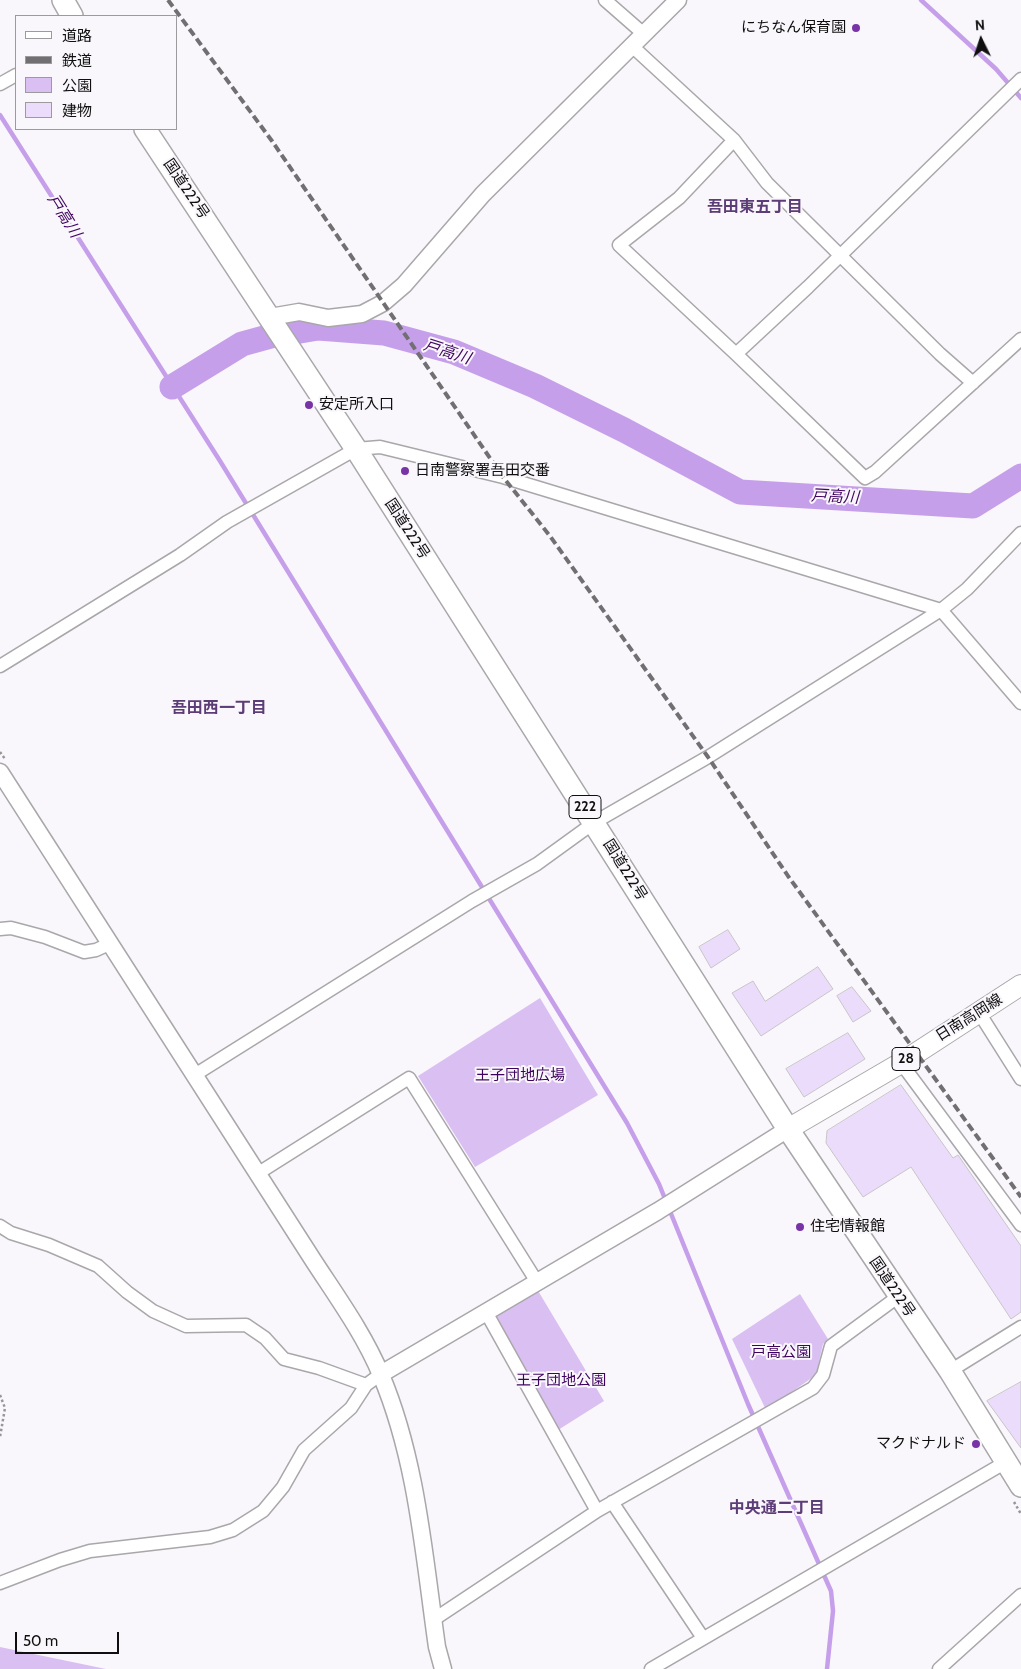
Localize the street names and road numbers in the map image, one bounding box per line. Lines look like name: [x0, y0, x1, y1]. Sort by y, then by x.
street label: 国道222号: [159, 156, 213, 222]
street label: 国道222号: [381, 495, 433, 563]
road number: 222: [569, 796, 601, 819]
street label: 国道222号: [599, 836, 651, 904]
street label: 日南高岡線: [932, 990, 1006, 1046]
road number: 28: [892, 1048, 920, 1070]
street label: 国道222号: [865, 1254, 919, 1320]

